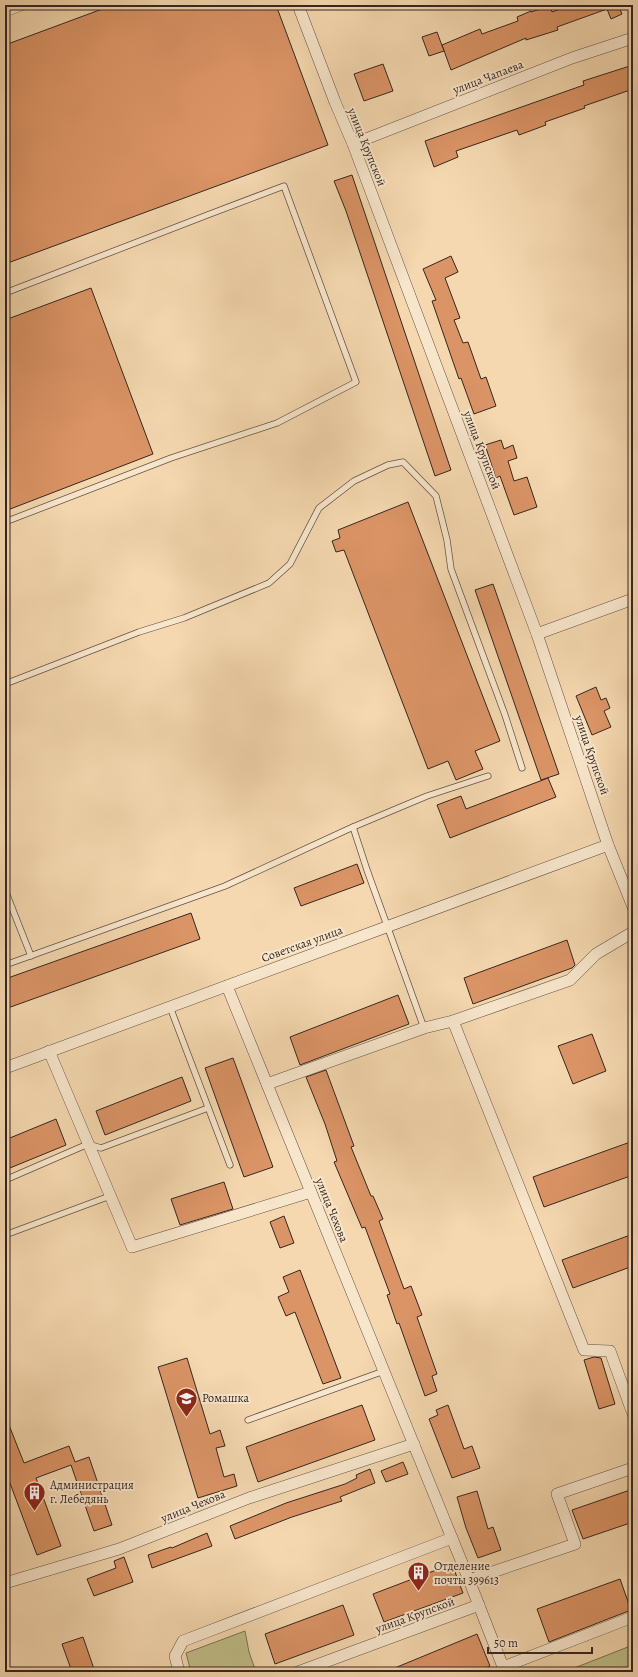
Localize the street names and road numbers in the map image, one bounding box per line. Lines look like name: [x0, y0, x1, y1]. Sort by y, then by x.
street label: улица Чапаева: [449, 56, 526, 98]
street label: улица Крупской: [344, 105, 390, 189]
street label: улица Крупской: [459, 407, 504, 492]
street label: улица Крупской: [571, 712, 613, 797]
street label: Советская улица: [259, 922, 345, 966]
street label: улица Чехова: [311, 1174, 352, 1245]
street label: улица Чехова: [157, 1486, 228, 1527]
street label: улица Крупской: [372, 1593, 457, 1637]

